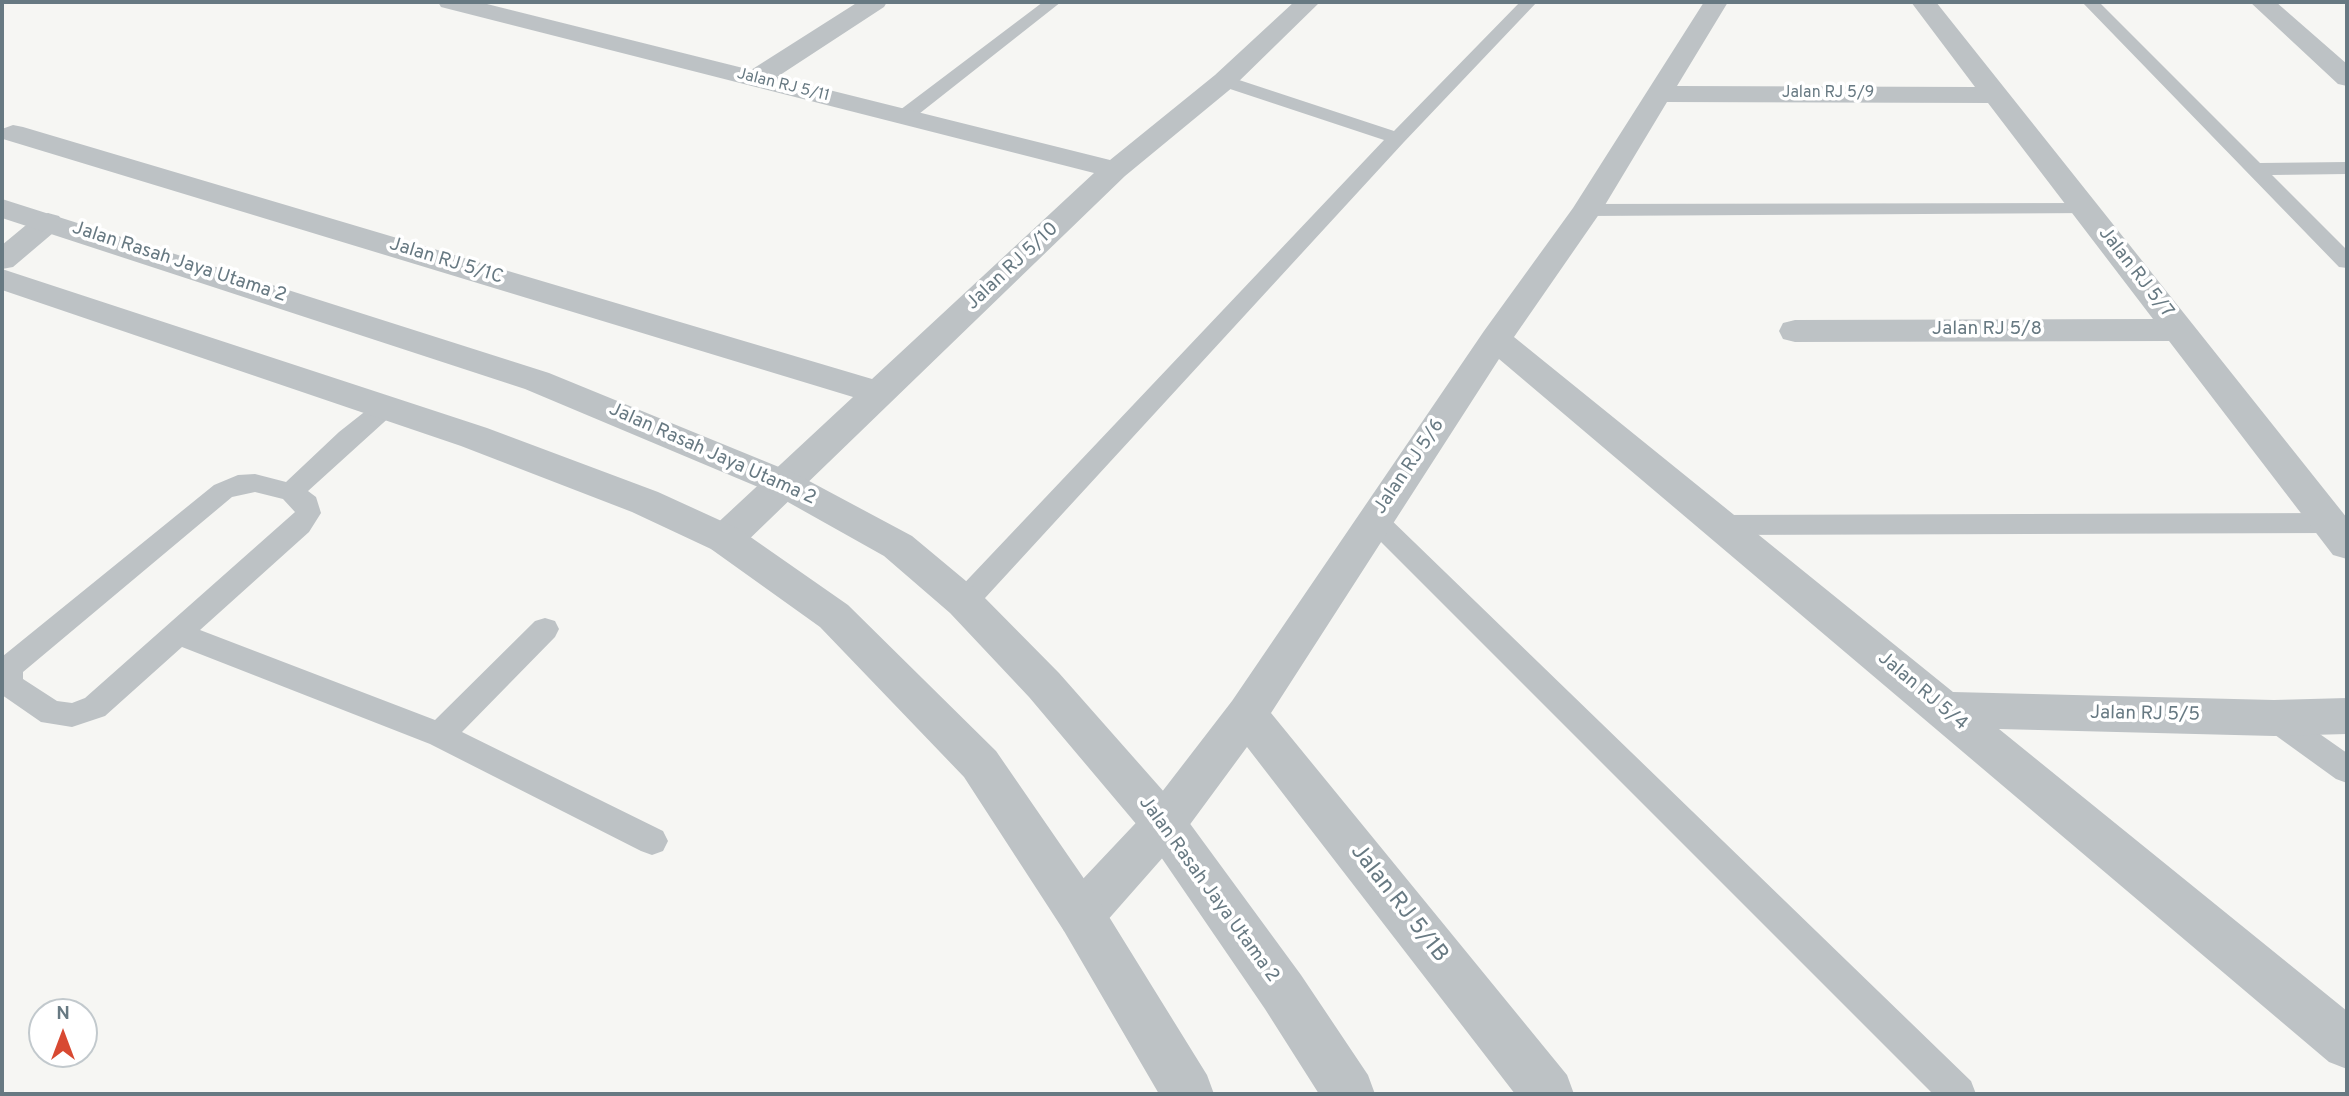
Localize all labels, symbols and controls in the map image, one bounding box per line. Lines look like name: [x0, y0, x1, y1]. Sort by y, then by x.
street label: Jalan RJ 5/11: [735, 65, 831, 107]
street label: Jalan RJ 5/9: [1782, 84, 1874, 104]
street label: Jalan Rasah Jaya Utama 2: [69, 218, 289, 308]
street label: Jalan RJ 5/10: [962, 218, 1064, 316]
street label: Jalan RJ 5/7: [2092, 223, 2178, 323]
street label: Jalan RJ 5/1C: [386, 234, 506, 290]
street label: Jalan RJ 5/8: [1932, 319, 2042, 341]
street label: Jalan Rasah Jaya Utama 2: [605, 399, 819, 511]
street label: Jalan RJ 5/6: [1370, 415, 1450, 519]
street label: Jalan RJ 5/4: [1872, 648, 1972, 736]
street label: Jalan RJ 5/5: [2090, 703, 2200, 727]
street label: Jalan Rasah Jaya Utama 2: [1133, 793, 1283, 987]
street label: Jalan RJ 5/1B: [1343, 839, 1453, 969]
north arrow: [28, 998, 98, 1068]
text: N: [56, 1002, 70, 1026]

